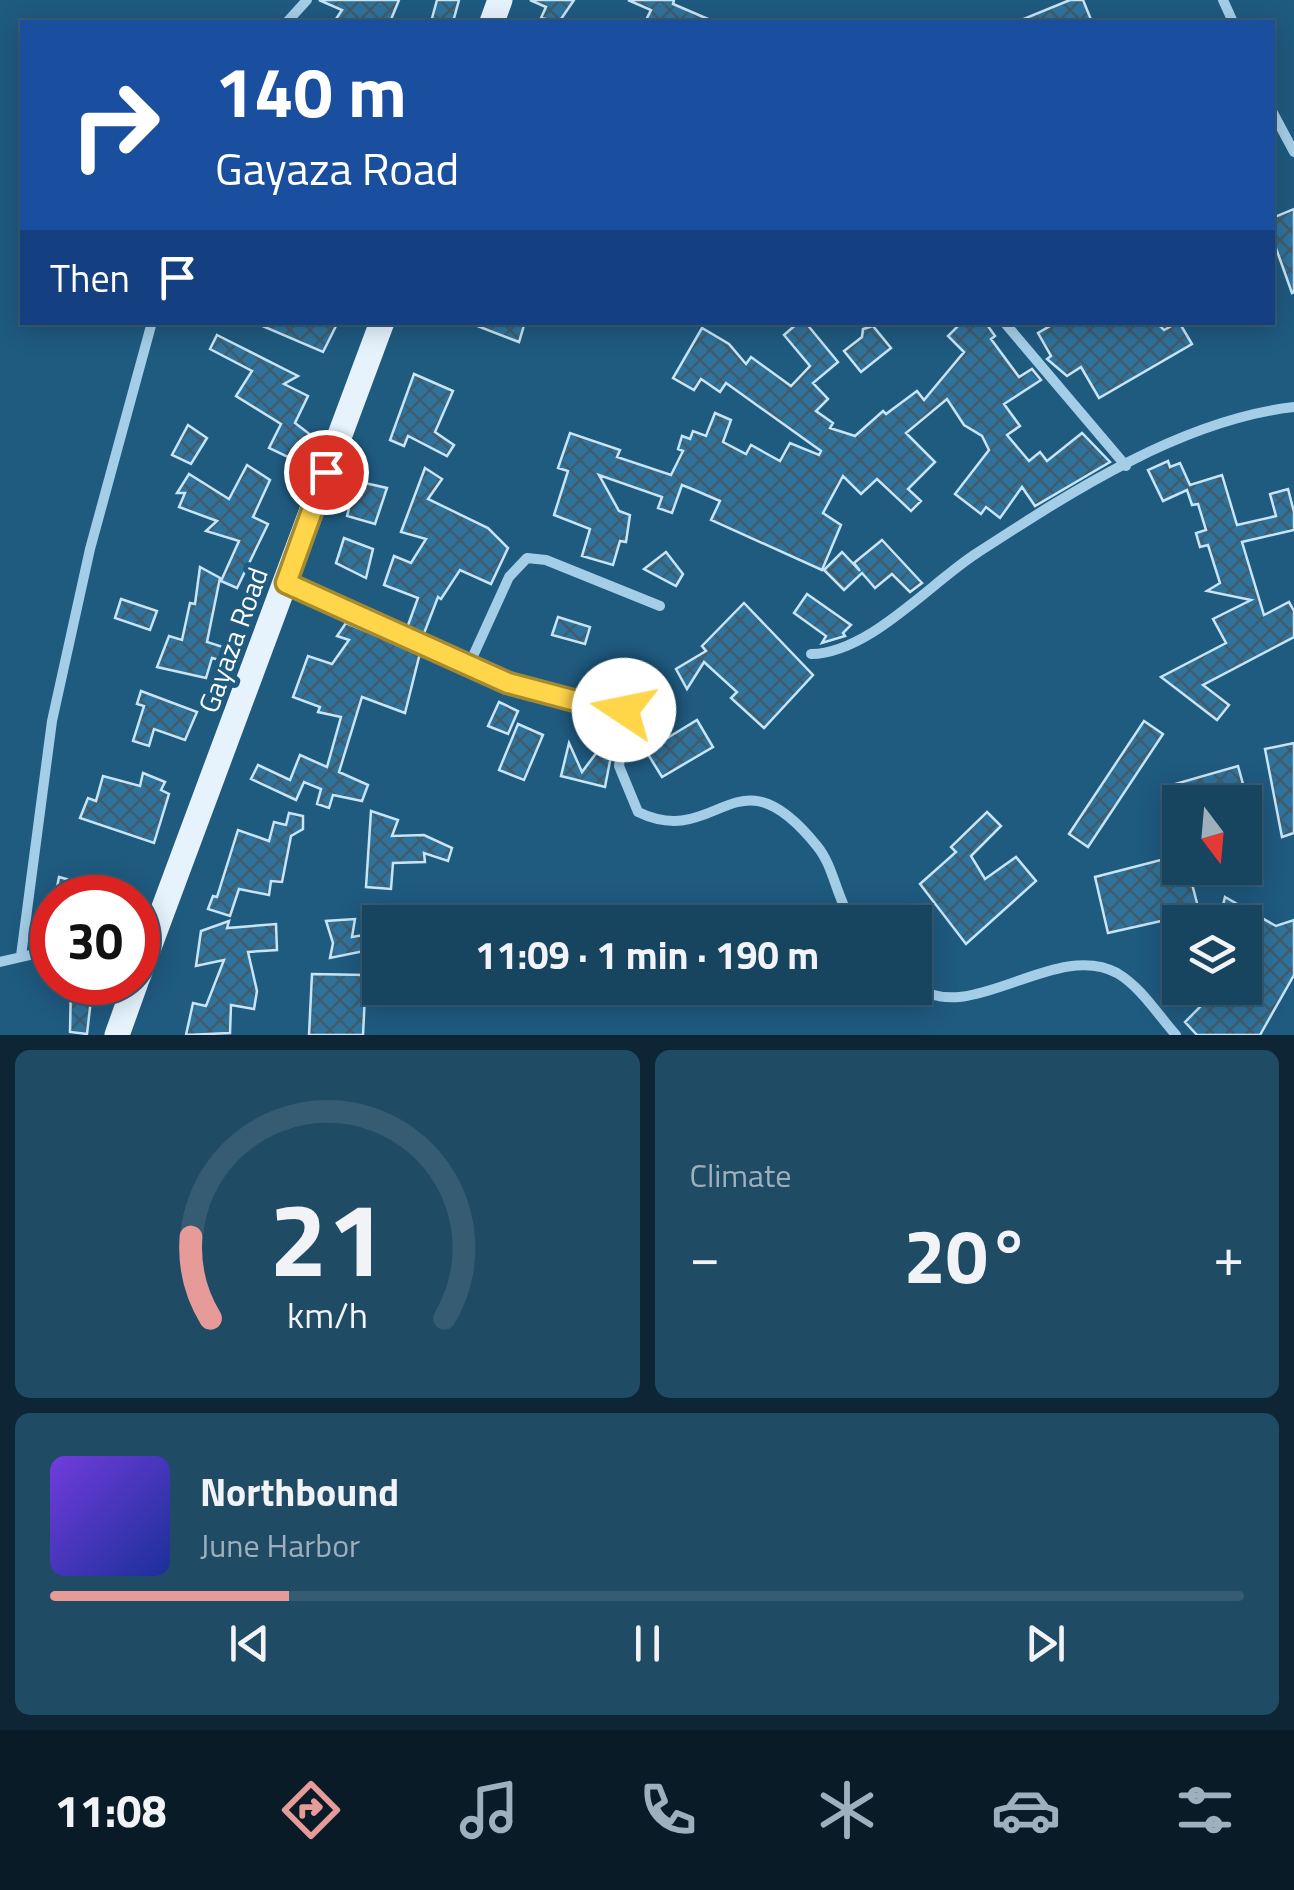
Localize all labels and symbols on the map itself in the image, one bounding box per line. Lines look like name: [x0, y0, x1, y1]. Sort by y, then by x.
pin: [284, 430, 369, 515]
street label: Gayaza Road: [186, 561, 279, 719]
position arrow: [572, 658, 676, 762]
north arrow: [1162, 785, 1262, 885]
speed limit sign: 30: [30, 875, 160, 1005]

